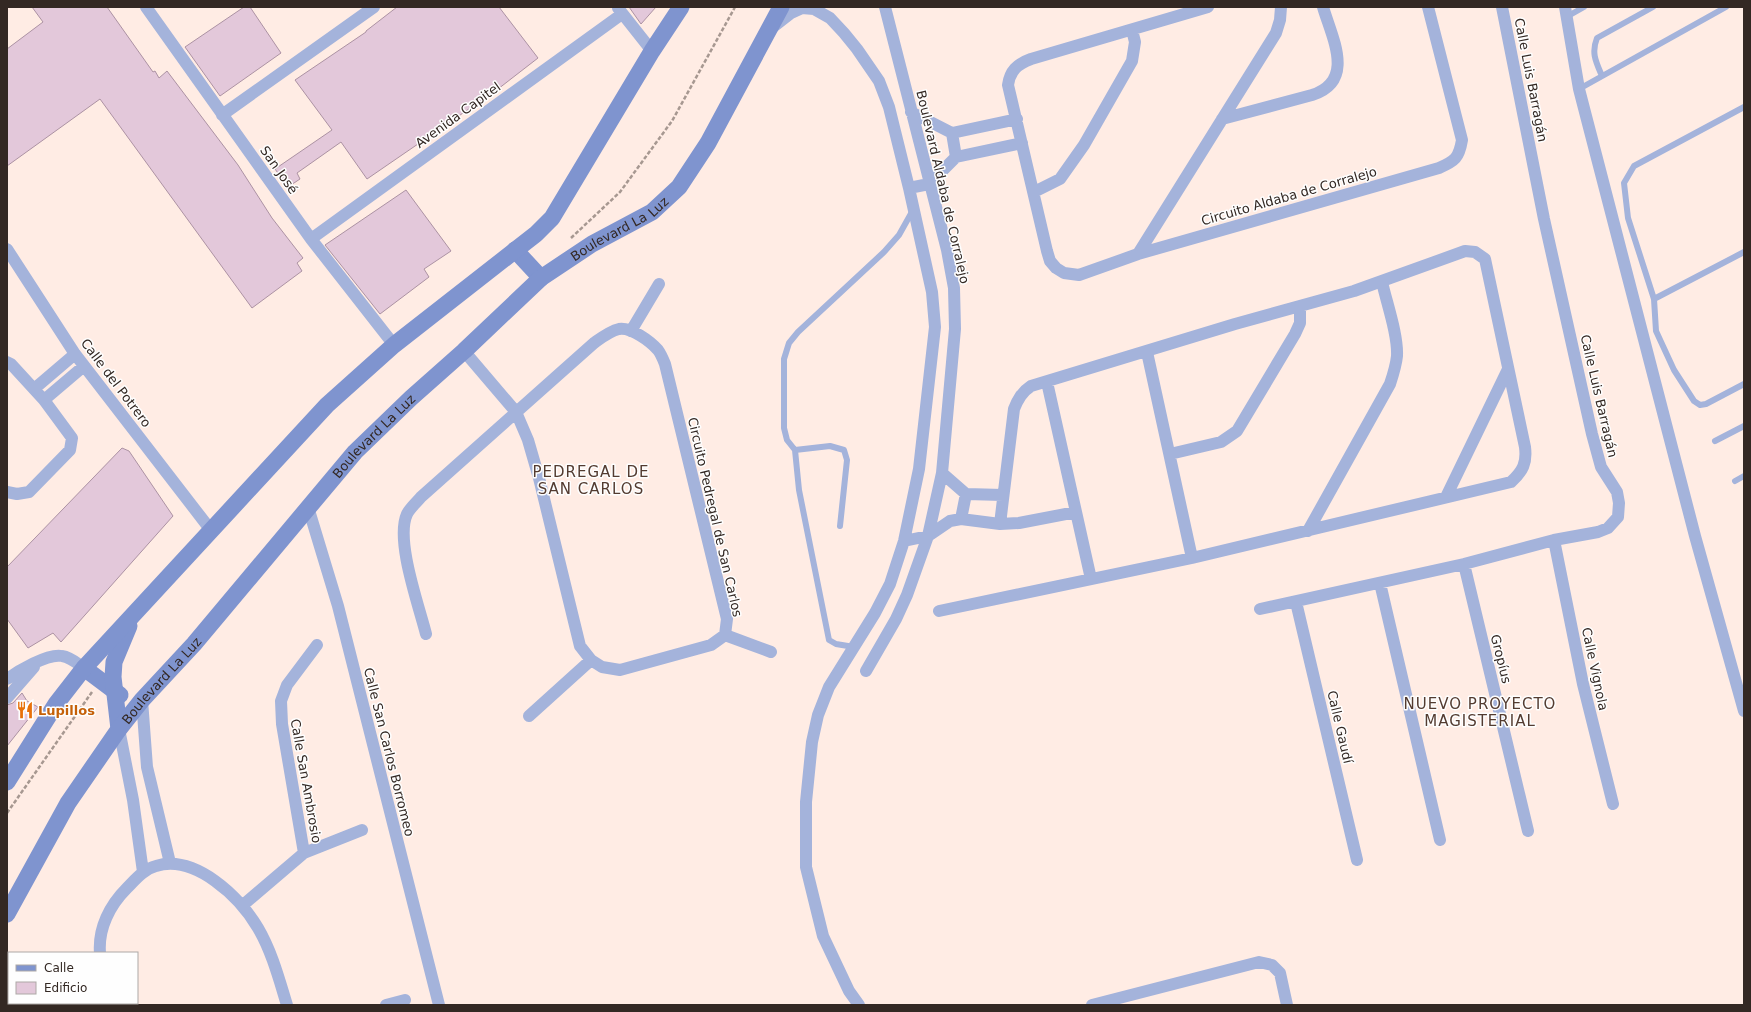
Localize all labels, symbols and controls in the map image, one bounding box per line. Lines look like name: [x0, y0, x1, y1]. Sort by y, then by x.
street label: Calle Luis Barragán: [1512, 17, 1550, 143]
street label: Avenida Capitel: [412, 79, 504, 151]
street label: Boulevard Aldaba de Corralejo: [913, 89, 973, 285]
street label: San José: [257, 143, 301, 197]
street label: Circuito Aldaba de Corralejo: [1199, 164, 1379, 228]
street label: Boulevard La Luz: [568, 193, 671, 264]
street label: Calle Luis Barragán: [1578, 333, 1620, 459]
street label: Calle del Potrero: [78, 336, 154, 430]
street label: Boulevard La Luz: [329, 391, 418, 481]
street label: Circuito Pedregal de San Carlos: [685, 416, 745, 618]
district label: PEDREGAL DE SAN CARLOS: [532, 463, 650, 498]
street label: Calle Vignola: [1579, 626, 1611, 712]
street label: Gropíus: [1488, 633, 1514, 685]
street label: Boulevard La Luz: [119, 634, 204, 727]
street label: Calle San Carlos Borromeo: [361, 666, 417, 838]
street label: Calle Gaudí: [1324, 689, 1356, 765]
district label: NUEVO PROYECTO MAGISTERIAL: [1404, 695, 1556, 730]
restaurant icon: Lupillos: [15, 700, 35, 720]
place label: Lupillos: [38, 703, 95, 718]
street label: Calle San Ambrosio: [288, 718, 324, 844]
legend: [8, 952, 138, 1004]
text: Calle: [44, 961, 74, 975]
text: Edificio: [44, 981, 87, 995]

